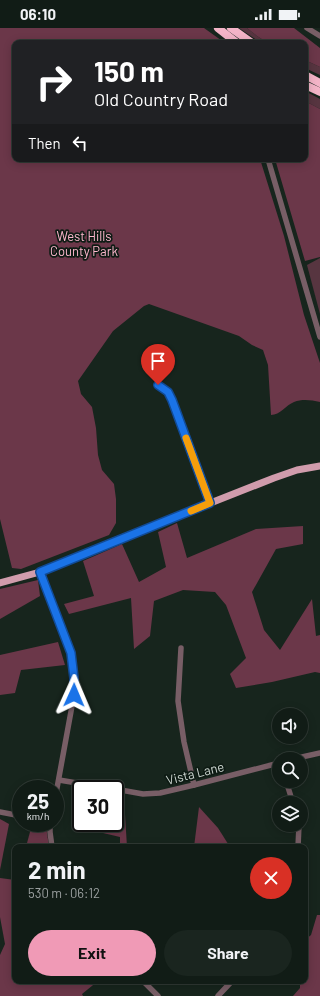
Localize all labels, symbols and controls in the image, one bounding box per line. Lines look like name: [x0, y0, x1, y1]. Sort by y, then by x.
text: 06:10: [20, 5, 56, 23]
text: 150 m: [94, 54, 164, 88]
icon: right: [28, 56, 80, 108]
text: Old Country Road: [94, 88, 228, 110]
icon: left: [69, 132, 91, 154]
text: Then: [28, 134, 61, 152]
park label: West Hills County Park: [50, 228, 118, 259]
pin: [141, 344, 175, 385]
icon: arrive: [147, 350, 169, 372]
position arrow: [53, 674, 95, 716]
map controls: [272, 708, 308, 832]
button: sound: [272, 708, 308, 744]
button: search: [272, 752, 308, 788]
street label: Vista Lane: [164, 758, 226, 788]
speed limit sign: 30: [72, 780, 124, 832]
text: 25: [27, 789, 49, 813]
button: layers: [272, 796, 308, 832]
text: km/h: [27, 810, 49, 822]
text: 2 min: [28, 855, 86, 884]
button: close: [250, 857, 292, 899]
text: 530 m · 06:12: [28, 885, 100, 901]
button: Exit: [28, 930, 156, 976]
button: Share: [164, 930, 292, 976]

